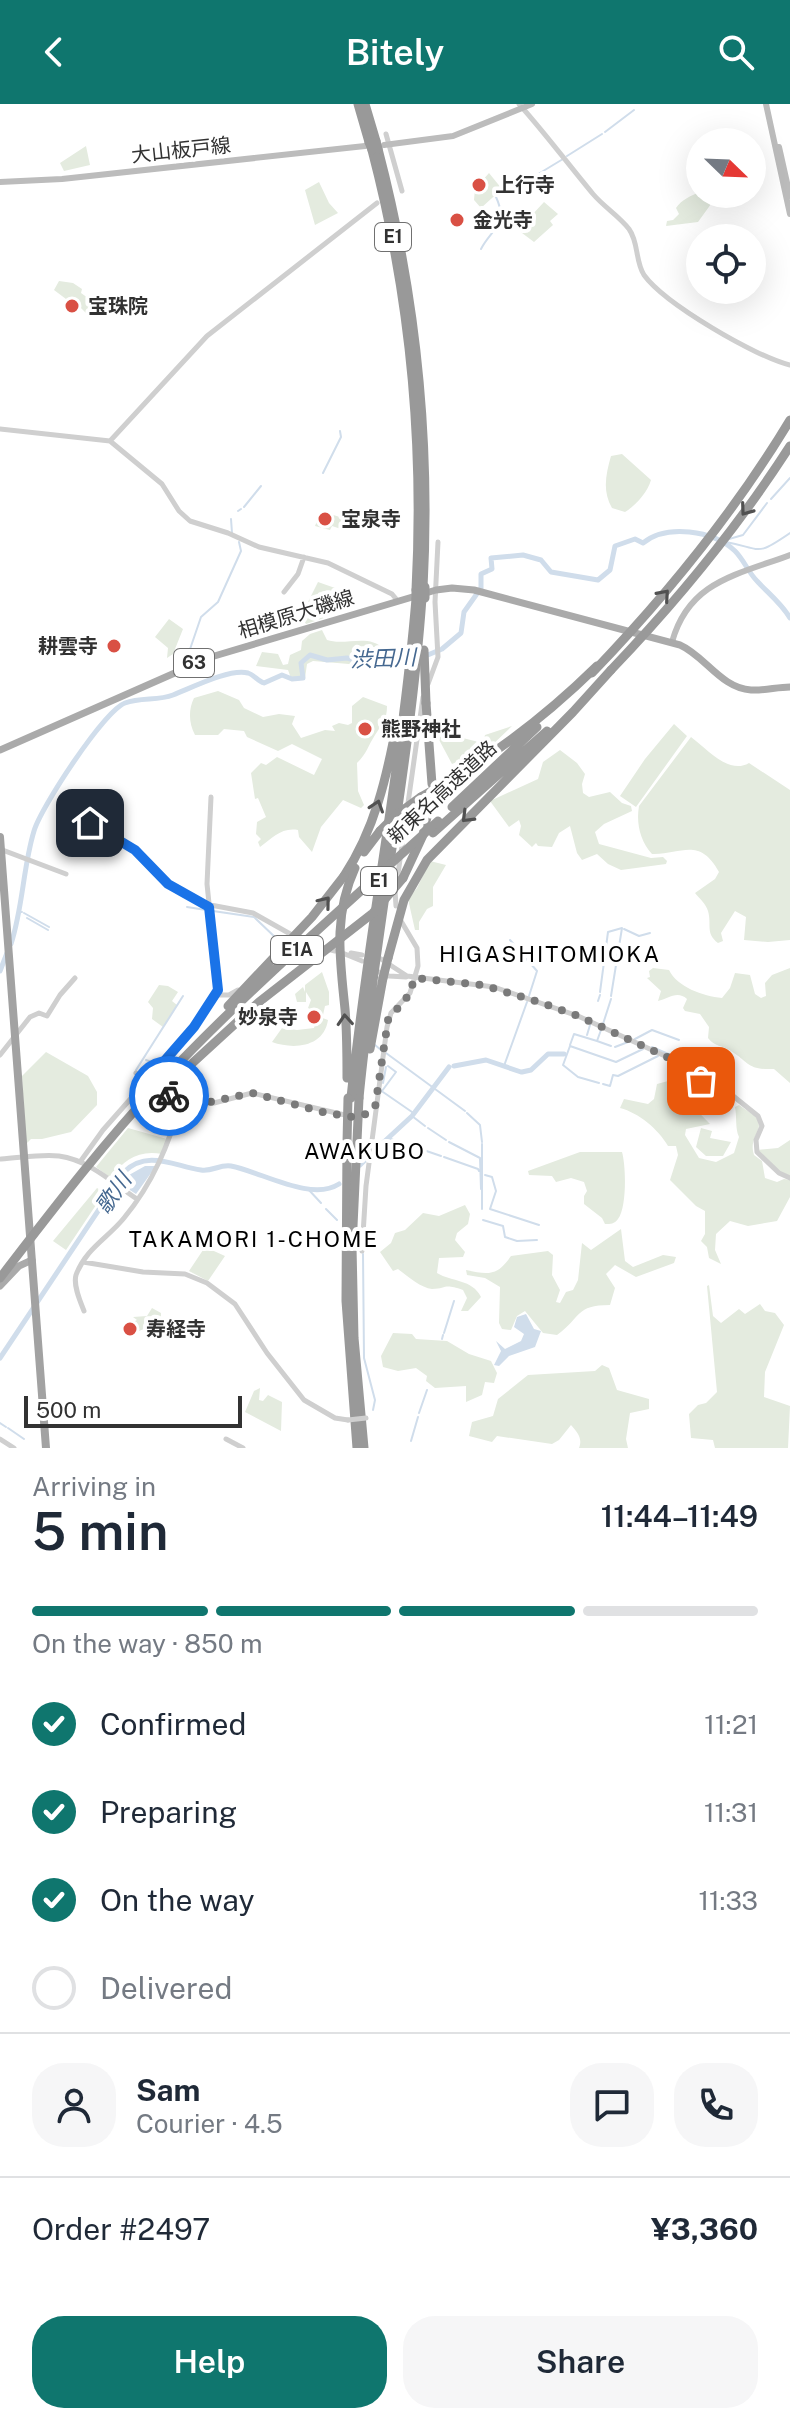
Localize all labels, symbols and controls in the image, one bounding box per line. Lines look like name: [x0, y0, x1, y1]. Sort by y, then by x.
icon: back: [32, 30, 76, 74]
icon: search: [714, 30, 758, 74]
text: Bitely: [346, 31, 444, 73]
north arrow: [686, 128, 766, 208]
map controls: [686, 128, 766, 304]
street label: 大山板戸線: [130, 133, 232, 167]
place label: 上行寺: [495, 173, 555, 197]
marker: 上行寺: [470, 176, 488, 194]
place label: 金光寺: [473, 208, 533, 232]
marker: 金光寺: [448, 211, 466, 229]
road number: E1: [375, 223, 411, 251]
button: locate: [686, 224, 766, 304]
place label: 宝珠院: [88, 294, 148, 318]
marker: 宝珠院: [63, 297, 81, 315]
one-way arrow: [741, 502, 756, 516]
place label: 宝泉寺: [341, 507, 401, 531]
marker: 宝泉寺: [316, 510, 334, 528]
street label: 相模原大磯線: [235, 585, 357, 643]
one-way arrow: [654, 589, 668, 604]
place label: 耕雲寺: [38, 634, 98, 658]
marker: 耕雲寺: [105, 637, 123, 655]
water label: 渋田川: [350, 644, 418, 672]
road number: 63: [174, 649, 214, 677]
place label: 熊野神社: [381, 717, 461, 741]
marker: 熊野神社: [356, 720, 374, 738]
street label: 新東名高速道路: [383, 735, 501, 849]
pin: [56, 789, 124, 857]
one-way arrow: [368, 800, 384, 814]
icon: home: [68, 801, 112, 845]
one-way arrow: [462, 808, 476, 822]
road number: E1: [361, 867, 397, 895]
one-way arrow: [315, 896, 330, 911]
road number: E1A: [271, 936, 323, 964]
district label: HIGASHITOMIOKA: [439, 941, 661, 967]
place label: 妙泉寺: [238, 1005, 298, 1029]
marker: 妙泉寺: [305, 1008, 323, 1026]
one-way arrow: [337, 1013, 354, 1026]
pin: [667, 1047, 735, 1115]
courier: [129, 1056, 209, 1136]
icon: bag: [679, 1059, 723, 1103]
icon: bike: [147, 1074, 191, 1118]
district label: AWAKUBO: [304, 1138, 426, 1164]
water label: 歌川: [90, 1166, 137, 1218]
district label: TAKAMORI 1-CHOME: [129, 1226, 379, 1252]
place label: 寿経寺: [146, 1317, 206, 1341]
marker: 寿経寺: [121, 1320, 139, 1338]
scale bar: [24, 1392, 242, 1428]
text: 500 m: [36, 1397, 101, 1423]
text: Arriving in: [32, 1471, 156, 1502]
text: 11:44–11:49: [601, 1498, 758, 1534]
text: 5 min: [32, 1501, 168, 1562]
text: On the way · 850 m: [32, 1628, 262, 1659]
icon: check: [32, 1702, 76, 1746]
text: Confirmed: [100, 1706, 246, 1742]
text: 11:21: [704, 1709, 758, 1740]
icon: check: [32, 1790, 76, 1834]
text: Preparing: [100, 1794, 237, 1830]
text: 11:31: [704, 1797, 758, 1828]
icon: check: [32, 1878, 76, 1922]
text: On the way: [100, 1882, 254, 1918]
text: 11:33: [698, 1885, 758, 1916]
text: Delivered: [100, 1970, 232, 2006]
button: person: [32, 2063, 116, 2147]
button: chat: [570, 2063, 654, 2147]
button: phone: [674, 2063, 758, 2147]
text: Sam: [136, 2072, 200, 2108]
text: Courier · 4.5: [136, 2108, 283, 2139]
text: Order #2497: [32, 2211, 210, 2247]
text: ¥3,360: [651, 2211, 758, 2247]
button: Help: [32, 2316, 387, 2408]
button: Share: [403, 2316, 758, 2408]

